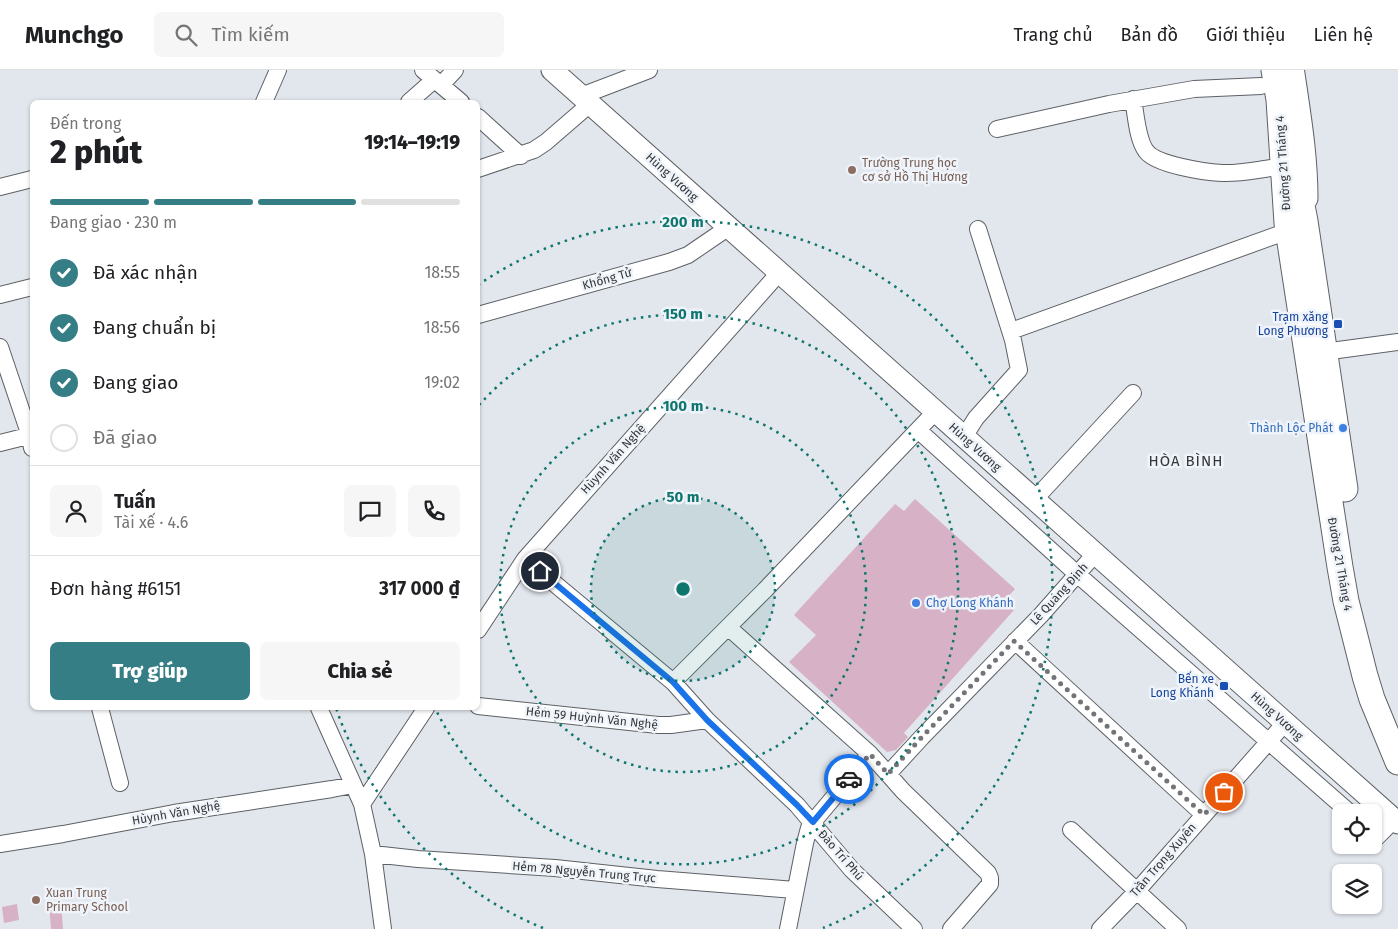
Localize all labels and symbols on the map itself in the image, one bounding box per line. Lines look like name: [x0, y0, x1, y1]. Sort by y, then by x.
street label: Đường 21 Tháng 4: [1273, 114, 1293, 211]
street label: Hùng Vương: [643, 150, 702, 205]
place label: Trường Trung học cơ sở Hồ Thị Hương: [862, 156, 968, 184]
marker: Trường Trung học cơ sở Hồ Thị Hương: [846, 164, 858, 176]
text: 200 m: [662, 213, 704, 231]
street label: Khổng Tử: [580, 263, 634, 293]
text: 150 m: [663, 305, 703, 323]
place label: Trạm xăng Long Phương: [1258, 310, 1329, 338]
marker: Trạm xăng Long Phương: [1332, 318, 1344, 330]
text: 100 m: [663, 397, 703, 415]
street label: Hùng Vương: [946, 420, 1005, 475]
street label: Hùynh Văn Nghệ: [578, 421, 648, 497]
place label: Thành Lộc Phát: [1250, 421, 1334, 435]
marker: Thành Lộc Phát: [1337, 422, 1349, 434]
district label: HÒA BÌNH: [1149, 452, 1224, 470]
text: 50 m: [666, 488, 700, 506]
street label: Đường 21 Tháng 4: [1325, 516, 1355, 613]
pin: [519, 550, 561, 592]
street label: Lê Quang Định: [1027, 560, 1091, 628]
centre of rings: [674, 580, 692, 598]
place label: Chợ Long Khánh: [926, 596, 1014, 610]
marker: Chợ Long Khánh: [910, 597, 922, 609]
place label: Bến xe Long Khánh: [1150, 671, 1214, 700]
marker: Bến xe Long Khánh: [1218, 680, 1230, 692]
street label: Hùng Vương: [1248, 689, 1307, 744]
street label: Hẻm 59 Huỳnh Văn Nghệ: [525, 704, 659, 732]
courier: [824, 754, 874, 804]
pin: [1203, 771, 1245, 813]
street label: Hùynh Văn Nghệ: [131, 798, 221, 828]
street label: Trần Trọng Xuyên: [1126, 820, 1199, 900]
street label: Đào Trí Phú: [815, 827, 867, 883]
street label: Hẻm 78 Nguyễn Trung Trực: [512, 858, 657, 885]
place label: Xuan Trung Primary School: [46, 886, 129, 914]
marker: Xuan Trung Primary School: [30, 894, 42, 906]

